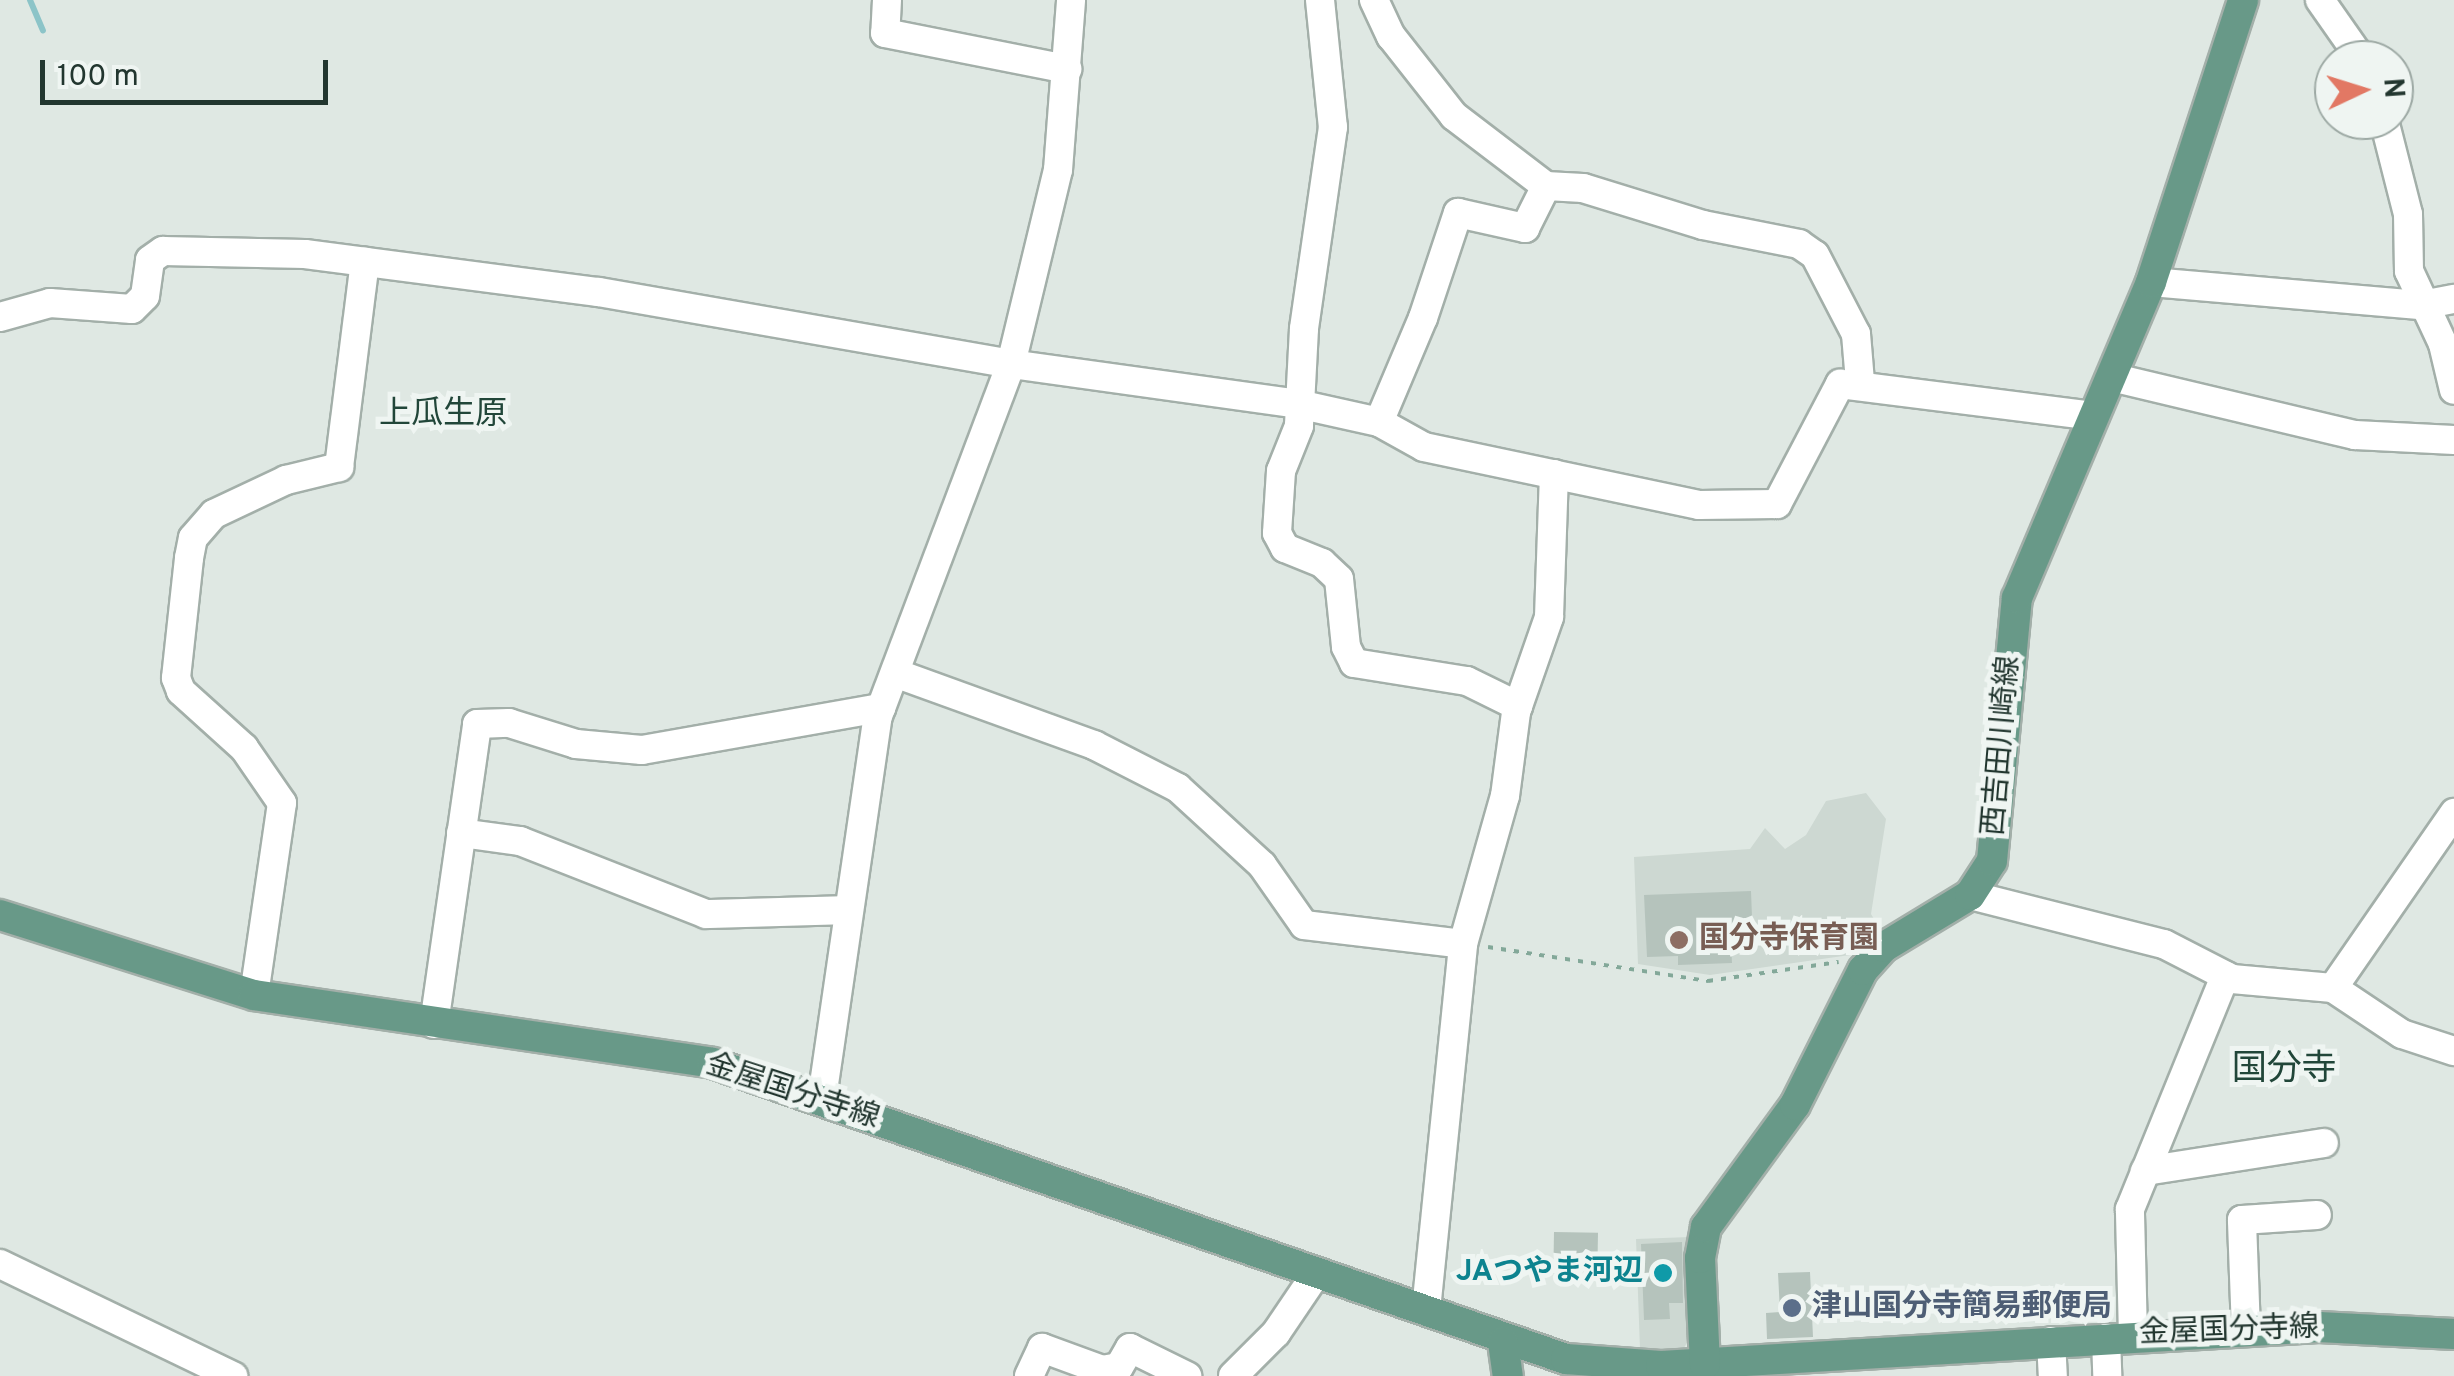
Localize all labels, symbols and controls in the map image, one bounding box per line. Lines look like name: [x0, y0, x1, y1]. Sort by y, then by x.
scale bar: [45, 40, 332, 102]
north arrow: [2314, 40, 2414, 140]
text: 100 m: [57, 59, 139, 96]
text: N: [2373, 77, 2411, 99]
district label: 上瓜生原: [379, 396, 507, 434]
street label: 西吉田川崎線: [1977, 655, 2029, 837]
place label: 国分寺保育園: [1699, 922, 1879, 958]
marker: 国分寺保育園: [1668, 929, 1690, 951]
street label: 金屋国分寺線: [701, 1048, 883, 1138]
district label: 国分寺: [2232, 1049, 2336, 1091]
place label: JAつやま河辺: [1456, 1255, 1643, 1291]
marker: JAつやま河辺: [1652, 1262, 1674, 1284]
place label: 津山国分寺簡易郵便局: [1812, 1290, 2112, 1326]
marker: 津山国分寺簡易郵便局: [1781, 1297, 1803, 1319]
street label: 金屋国分寺線: [2138, 1311, 2320, 1353]

